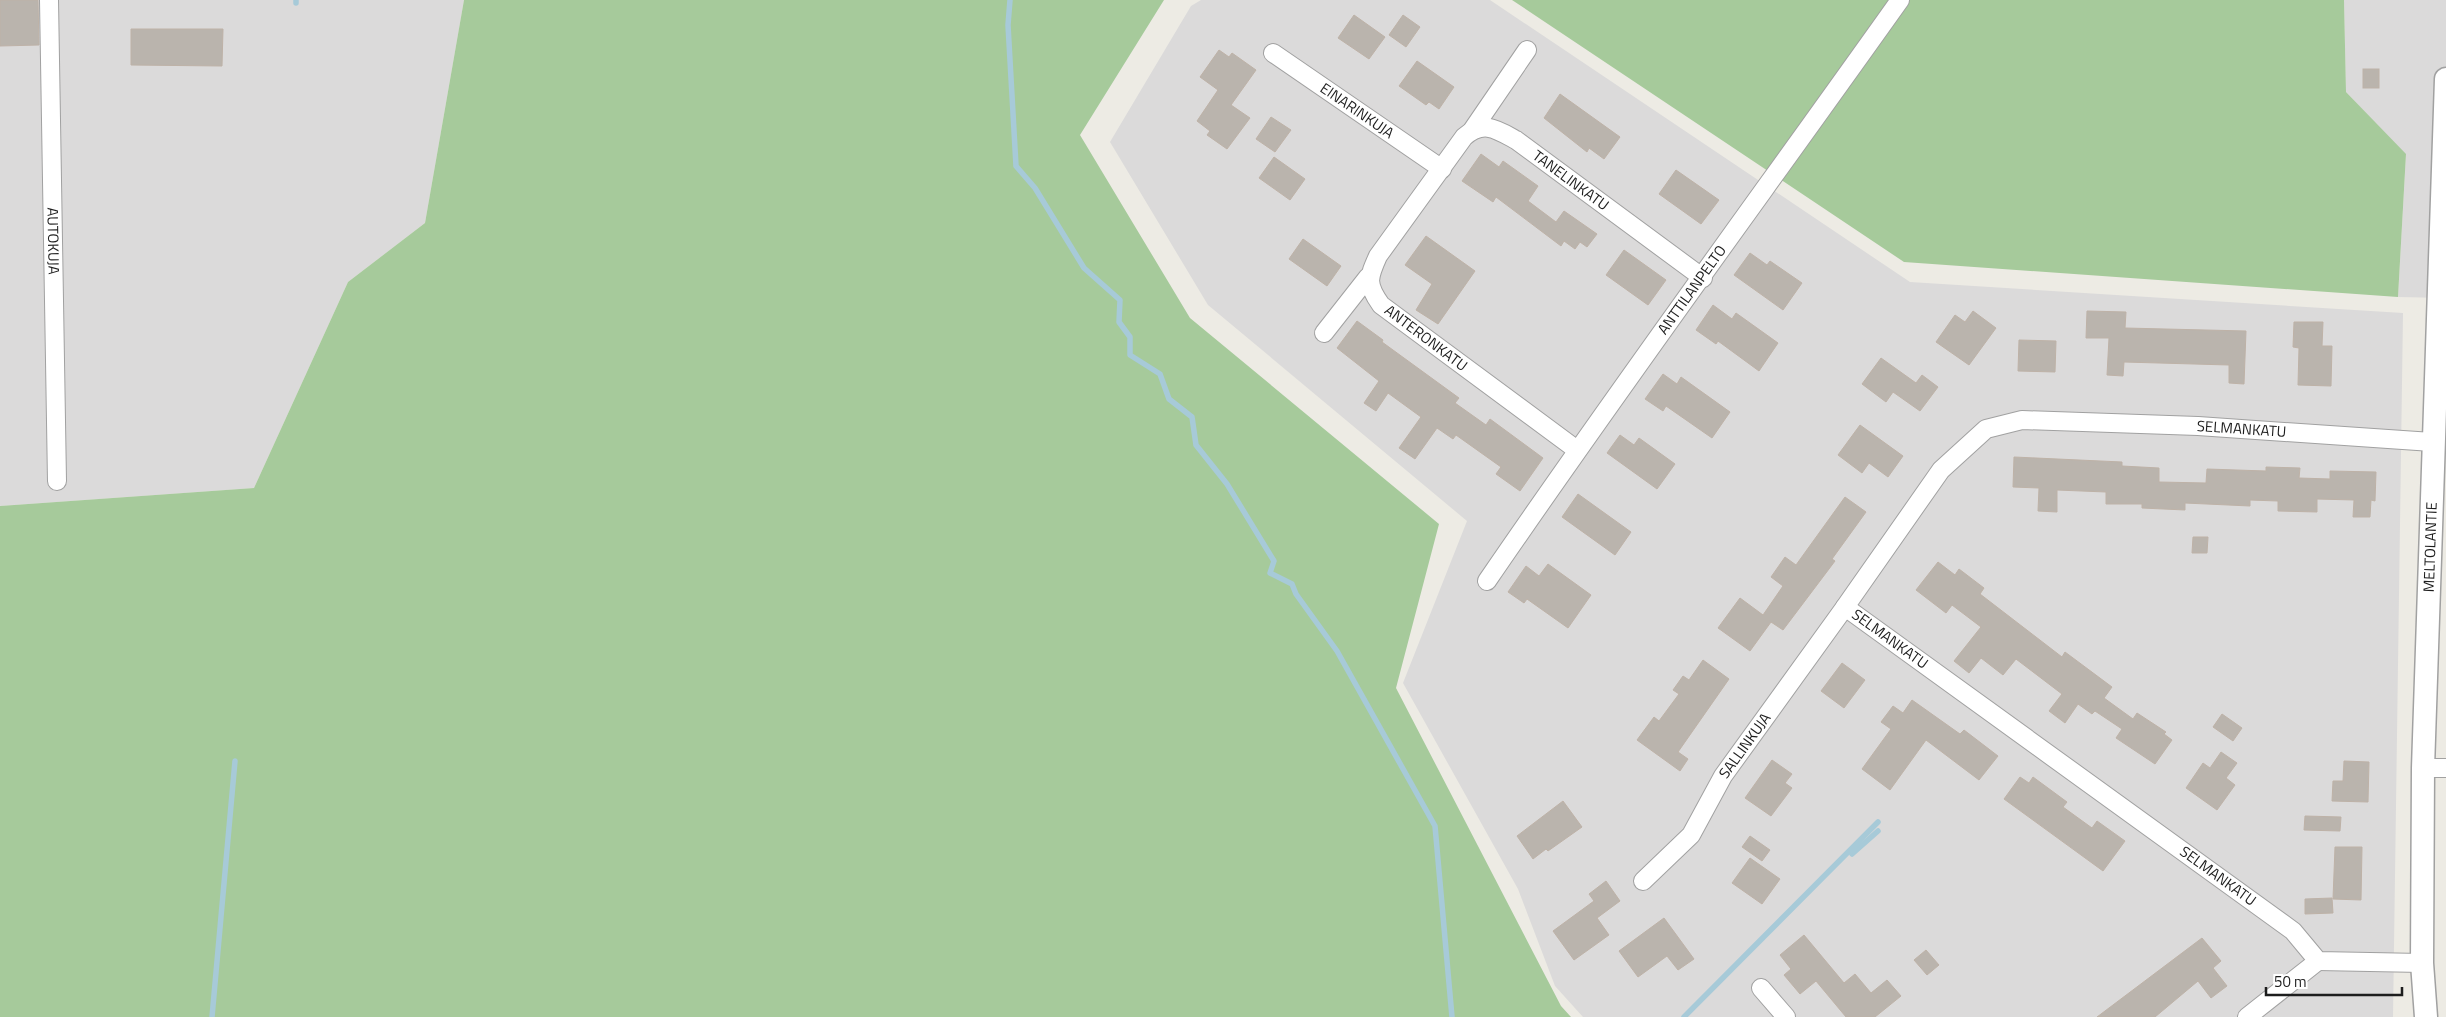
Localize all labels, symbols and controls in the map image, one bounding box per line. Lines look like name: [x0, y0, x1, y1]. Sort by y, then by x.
street label: EINARINKUJA: [1316, 77, 1399, 144]
street label: TANELINKATU: [1528, 144, 1614, 216]
street label: AUTOKUJA: [41, 207, 66, 275]
street label: ANTTILANPELTO: [1651, 240, 1732, 339]
street label: ANTERONKATU: [1380, 299, 1473, 377]
street label: SELMANKATU: [2196, 414, 2287, 443]
street label: MELTOLANTIE: [2417, 502, 2443, 593]
street label: SELMANKATU: [1847, 603, 1933, 674]
street label: SALLINKUJA: [1713, 708, 1776, 783]
street label: SELMANKATU: [2175, 840, 2261, 911]
scale bar: [2266, 964, 2402, 996]
text: 50 m: [2274, 970, 2307, 993]

